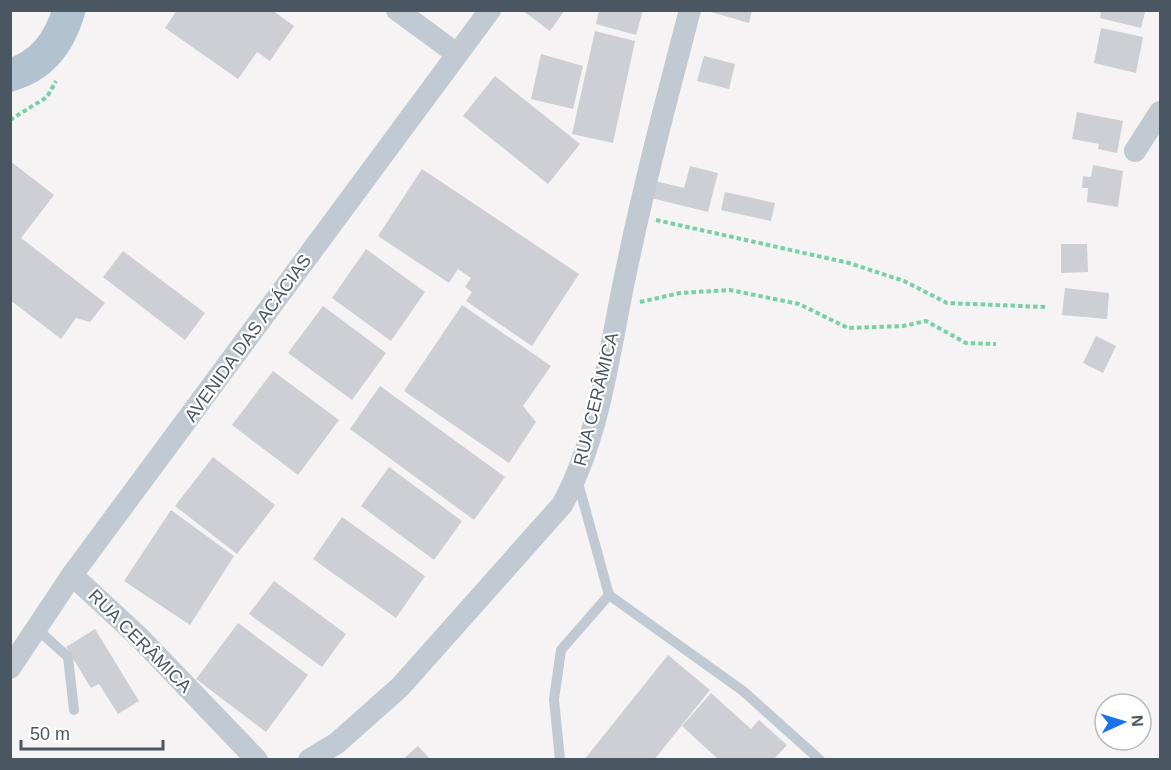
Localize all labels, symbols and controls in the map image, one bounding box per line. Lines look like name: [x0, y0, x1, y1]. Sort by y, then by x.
street label: AVENIDA DAS ACÁCIAS: [181, 251, 315, 425]
street label: RUA CERÂMICA: [570, 330, 622, 468]
street label: RUA CERÂMICA: [84, 585, 196, 697]
north arrow: [1093, 692, 1153, 752]
scale bar: [21, 713, 164, 751]
text: N: [1129, 715, 1146, 727]
text: 50 m: [30, 724, 70, 744]

